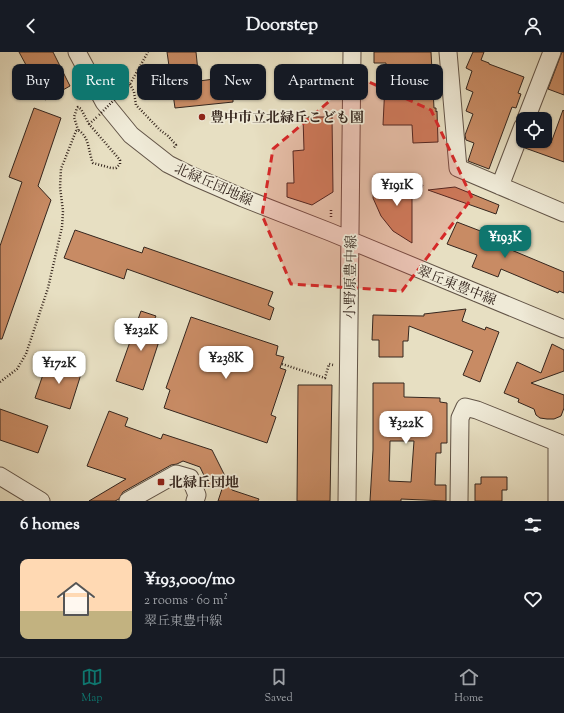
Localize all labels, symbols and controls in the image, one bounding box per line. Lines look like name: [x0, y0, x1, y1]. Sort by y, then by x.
text: Doorstep: [246, 13, 318, 39]
icon: back: [20, 15, 42, 37]
icon: person: [522, 15, 544, 37]
chip: Buy: [12, 64, 64, 100]
chip: Rent: [72, 64, 129, 100]
chip: Filters: [137, 64, 202, 100]
chip: New: [210, 64, 266, 100]
chip: Apartment: [274, 64, 368, 100]
chip: House: [376, 64, 443, 100]
place label: 豊中市立北緑丘こども園: [210, 109, 364, 129]
marker: 豊中市立北緑丘こども園: [197, 112, 207, 122]
map controls: [516, 112, 552, 148]
button: locate: [516, 112, 552, 148]
street label: 北緑丘団地線: [171, 160, 256, 212]
pin: ¥191K: [369, 173, 425, 207]
text: ¥191K: [381, 177, 413, 195]
pin: ¥193K: [477, 225, 533, 259]
text: ¥193K: [488, 229, 522, 247]
street label: 小野原豊中線: [341, 235, 363, 319]
street label: 翠丘東豊中線: [414, 262, 499, 312]
pin: ¥232K: [113, 318, 169, 352]
text: ¥232K: [123, 322, 159, 340]
pin: ¥238K: [198, 346, 254, 380]
text: ¥238K: [208, 350, 244, 368]
pin: ¥172K: [31, 351, 87, 385]
text: ¥172K: [42, 355, 76, 373]
pin: ¥322K: [378, 411, 434, 445]
text: ¥322K: [388, 415, 424, 433]
place label: 北緑丘団地: [169, 474, 239, 494]
marker: 北緑丘団地: [156, 477, 166, 487]
text: 6 homes: [20, 513, 80, 537]
icon: filters: [522, 514, 544, 536]
text: ¥193,000/mo: [144, 568, 235, 592]
icon: home: [52, 575, 100, 623]
icon: heart: [522, 588, 544, 610]
text: 2 rooms · 60 m²: [144, 592, 228, 610]
text: 翠丘東豊中線: [144, 613, 222, 631]
tab: Map: [81, 666, 103, 706]
tab: Saved: [264, 666, 293, 706]
tab: Home: [454, 666, 483, 706]

